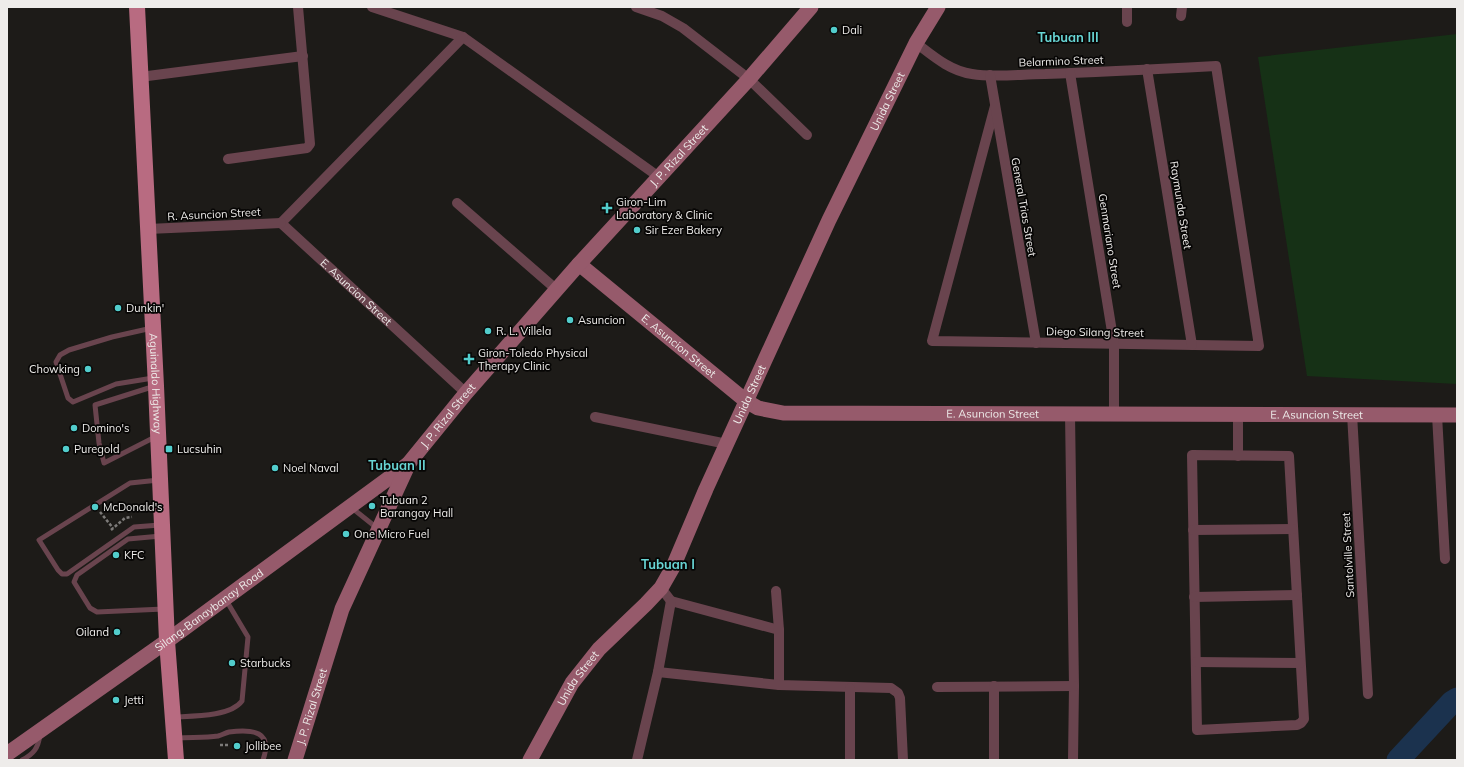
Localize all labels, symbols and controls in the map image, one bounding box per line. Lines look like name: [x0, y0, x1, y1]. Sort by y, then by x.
place label: Dali: [842, 23, 862, 37]
marker: Dali: [829, 25, 839, 35]
district label: Tubuan III: [1037, 29, 1099, 45]
street label: Belarmino Street: [1018, 53, 1104, 69]
street label: Unida Street: [867, 70, 908, 133]
street label: J. P. Rizal Street: [647, 121, 711, 189]
street label: General Trias Street: [1008, 156, 1040, 258]
street label: Raymunda Street: [1167, 160, 1195, 250]
street label: Genmariano Street: [1096, 193, 1124, 290]
place label: Giron-Lim Laboratory & Clinic: [616, 195, 713, 222]
marker: Giron-Lim Laboratory & Clinic: [601, 202, 613, 214]
street label: R. Asuncion Street: [167, 205, 261, 223]
place label: Sir Ezer Bakery: [645, 223, 722, 237]
marker: Sir Ezer Bakery: [632, 225, 642, 235]
street label: E. Asuncion Street: [317, 256, 395, 329]
place label: Dunkin': [126, 301, 164, 315]
marker: Dunkin': [113, 303, 123, 313]
street label: E. Asuncion Street: [639, 311, 719, 381]
place label: Asuncion: [578, 313, 625, 327]
marker: Asuncion: [565, 315, 575, 325]
place label: R. L. Villela: [496, 324, 551, 338]
street label: Diego Silang Street: [1046, 324, 1144, 340]
marker: R. L. Villela: [483, 326, 493, 336]
street label: Aguinaldo Highway: [146, 333, 165, 434]
place label: Giron-Toledo Physical Therapy Clinic: [478, 346, 588, 373]
marker: Giron-Toledo Physical Therapy Clinic: [463, 353, 475, 365]
place label: Chowking: [29, 362, 80, 376]
street label: Unida Street: [730, 362, 769, 426]
marker: Chowking: [83, 364, 93, 374]
street label: J. P. Rizal Street: [417, 380, 478, 451]
street label: E. Asuncion Street: [946, 406, 1039, 421]
street label: E. Asuncion Street: [1270, 407, 1363, 422]
place label: Domino's: [82, 421, 129, 435]
marker: Domino's: [69, 423, 79, 433]
place label: Puregold: [74, 442, 119, 456]
place label: Lucsuhin: [177, 442, 222, 456]
marker: Puregold: [61, 444, 71, 454]
marker: Lucsuhin: [164, 444, 174, 454]
district label: Tubuan II: [368, 457, 426, 473]
place label: Noel Naval: [283, 461, 339, 475]
marker: Noel Naval: [270, 463, 280, 473]
place label: Tubuan 2 Barangay Hall: [380, 493, 453, 520]
place label: McDonald's: [103, 500, 163, 514]
marker: Tubuan 2 Barangay Hall: [367, 501, 377, 511]
marker: McDonald's: [90, 502, 100, 512]
street label: Santolville Street: [1339, 512, 1357, 598]
place label: One Micro Fuel: [354, 527, 429, 541]
marker: One Micro Fuel: [341, 529, 351, 539]
place label: KFC: [124, 548, 145, 562]
marker: KFC: [111, 550, 121, 560]
district label: Tubuan I: [641, 556, 695, 572]
street label: Silang-Banaybanay Road: [152, 566, 266, 655]
place label: Oiland: [76, 625, 109, 639]
marker: Oiland: [112, 627, 122, 637]
street label: Unida Street: [554, 648, 602, 708]
place label: Starbucks: [240, 656, 291, 670]
marker: Starbucks: [227, 658, 237, 668]
street label: J. P. Rizal Street: [293, 666, 330, 746]
place label: Jetti: [124, 693, 144, 707]
marker: Jetti: [111, 695, 121, 705]
place label: Jollibee: [245, 739, 281, 753]
marker: Jollibee: [232, 741, 242, 751]

